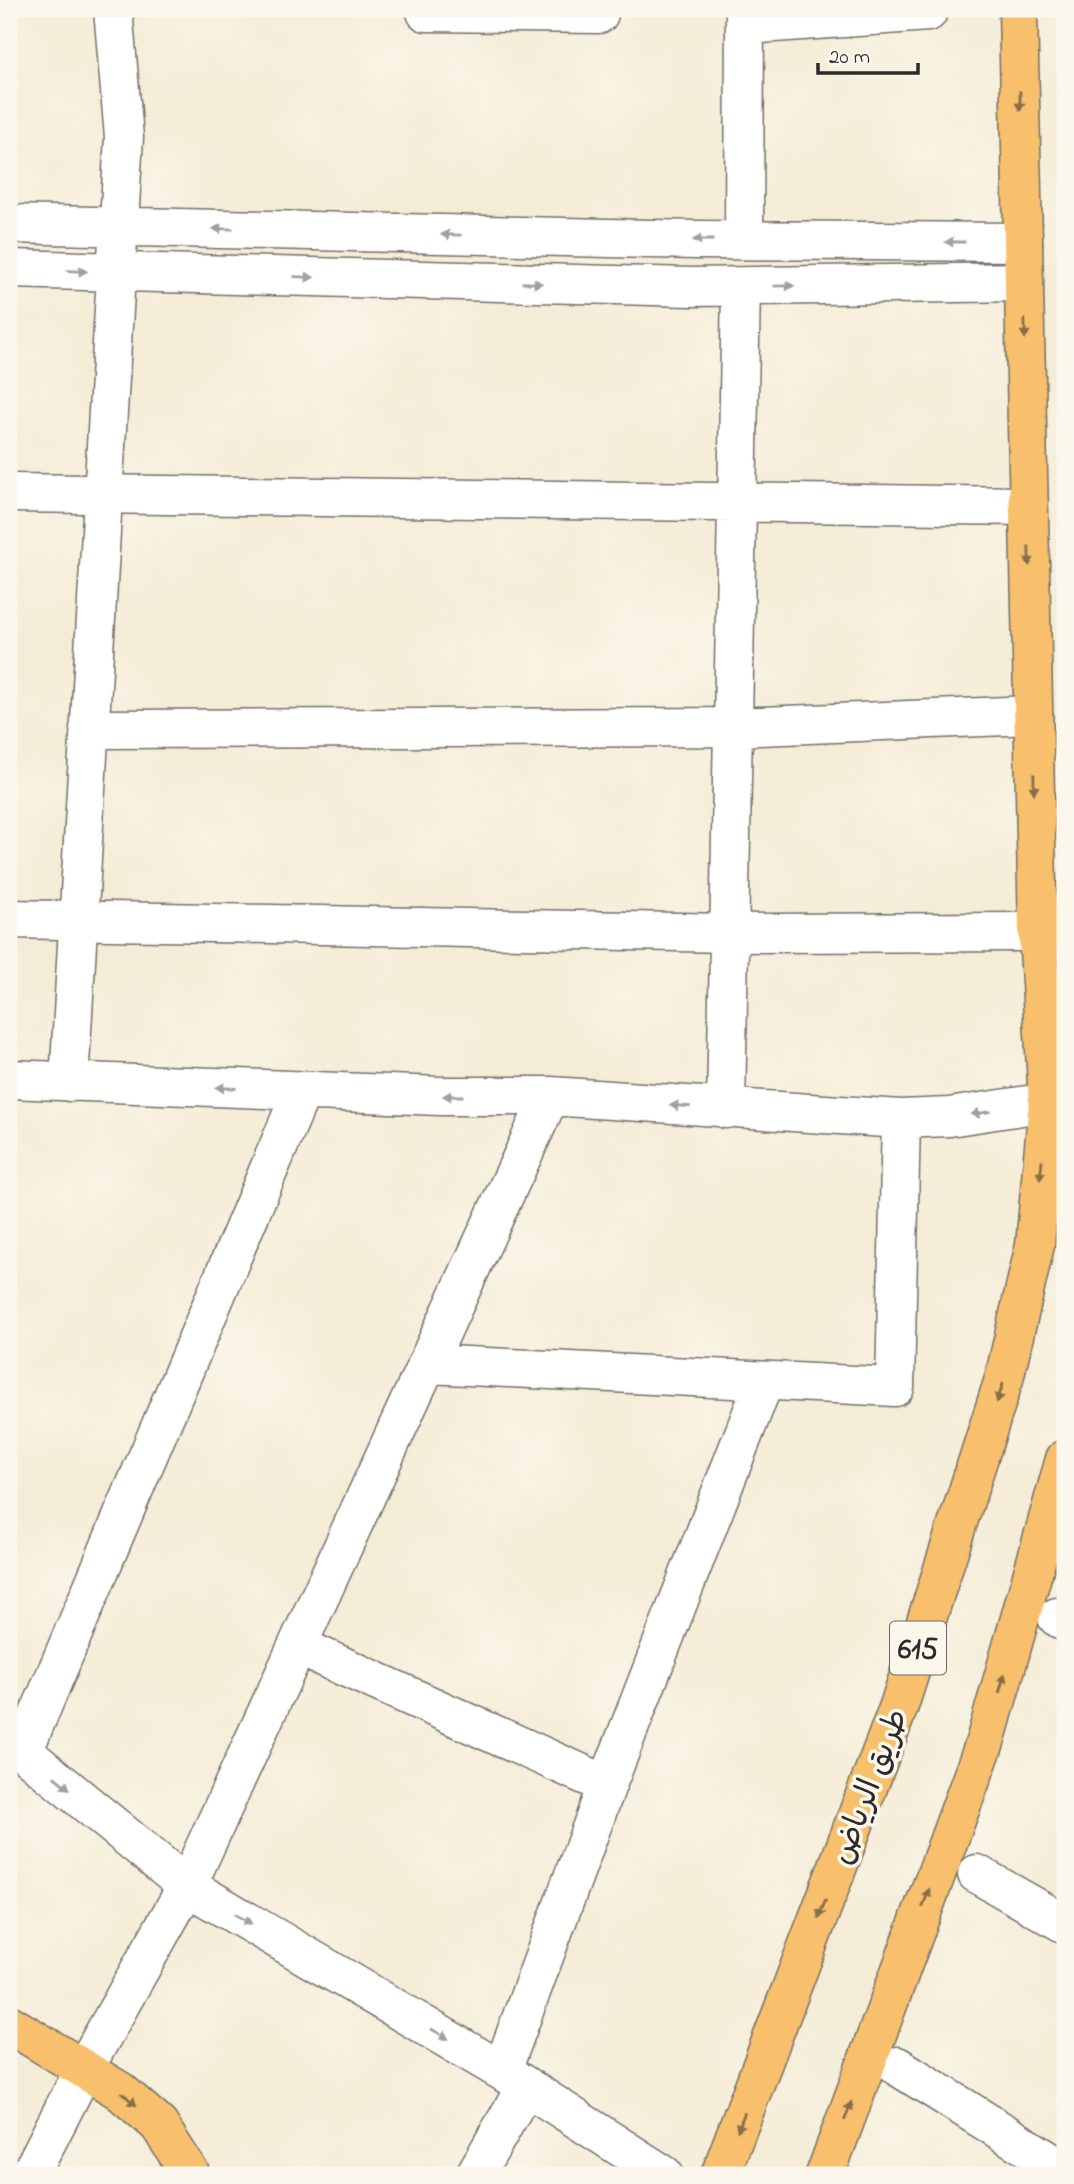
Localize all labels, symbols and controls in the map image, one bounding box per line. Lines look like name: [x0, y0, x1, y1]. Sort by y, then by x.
scale bar: [818, 32, 918, 76]
text: 20 m: [829, 43, 870, 73]
one-way arrow: [1014, 91, 1026, 113]
one-way arrow: [212, 224, 234, 235]
one-way arrow: [439, 229, 461, 240]
one-way arrow: [691, 234, 713, 246]
one-way arrow: [943, 236, 965, 248]
one-way arrow: [66, 265, 88, 277]
one-way arrow: [294, 271, 316, 283]
one-way arrow: [521, 277, 543, 289]
one-way arrow: [773, 281, 795, 292]
one-way arrow: [1019, 318, 1031, 340]
one-way arrow: [1024, 546, 1035, 568]
one-way arrow: [1029, 773, 1040, 795]
one-way arrow: [215, 1082, 237, 1093]
one-way arrow: [442, 1090, 464, 1102]
one-way arrow: [669, 1100, 691, 1111]
one-way arrow: [969, 1107, 991, 1118]
one-way arrow: [1035, 1159, 1046, 1181]
one-way arrow: [994, 1383, 1004, 1404]
road number: 615: [890, 1622, 946, 1674]
one-way arrow: [998, 1672, 1008, 1693]
street label: طريق الرياض: [820, 1703, 922, 1872]
one-way arrow: [52, 1776, 70, 1791]
one-way arrow: [921, 1887, 932, 1908]
one-way arrow: [816, 1899, 827, 1920]
one-way arrow: [234, 1913, 253, 1925]
one-way arrow: [430, 2028, 449, 2041]
one-way arrow: [120, 2091, 138, 2107]
one-way arrow: [843, 2101, 854, 2122]
one-way arrow: [735, 2111, 746, 2132]

